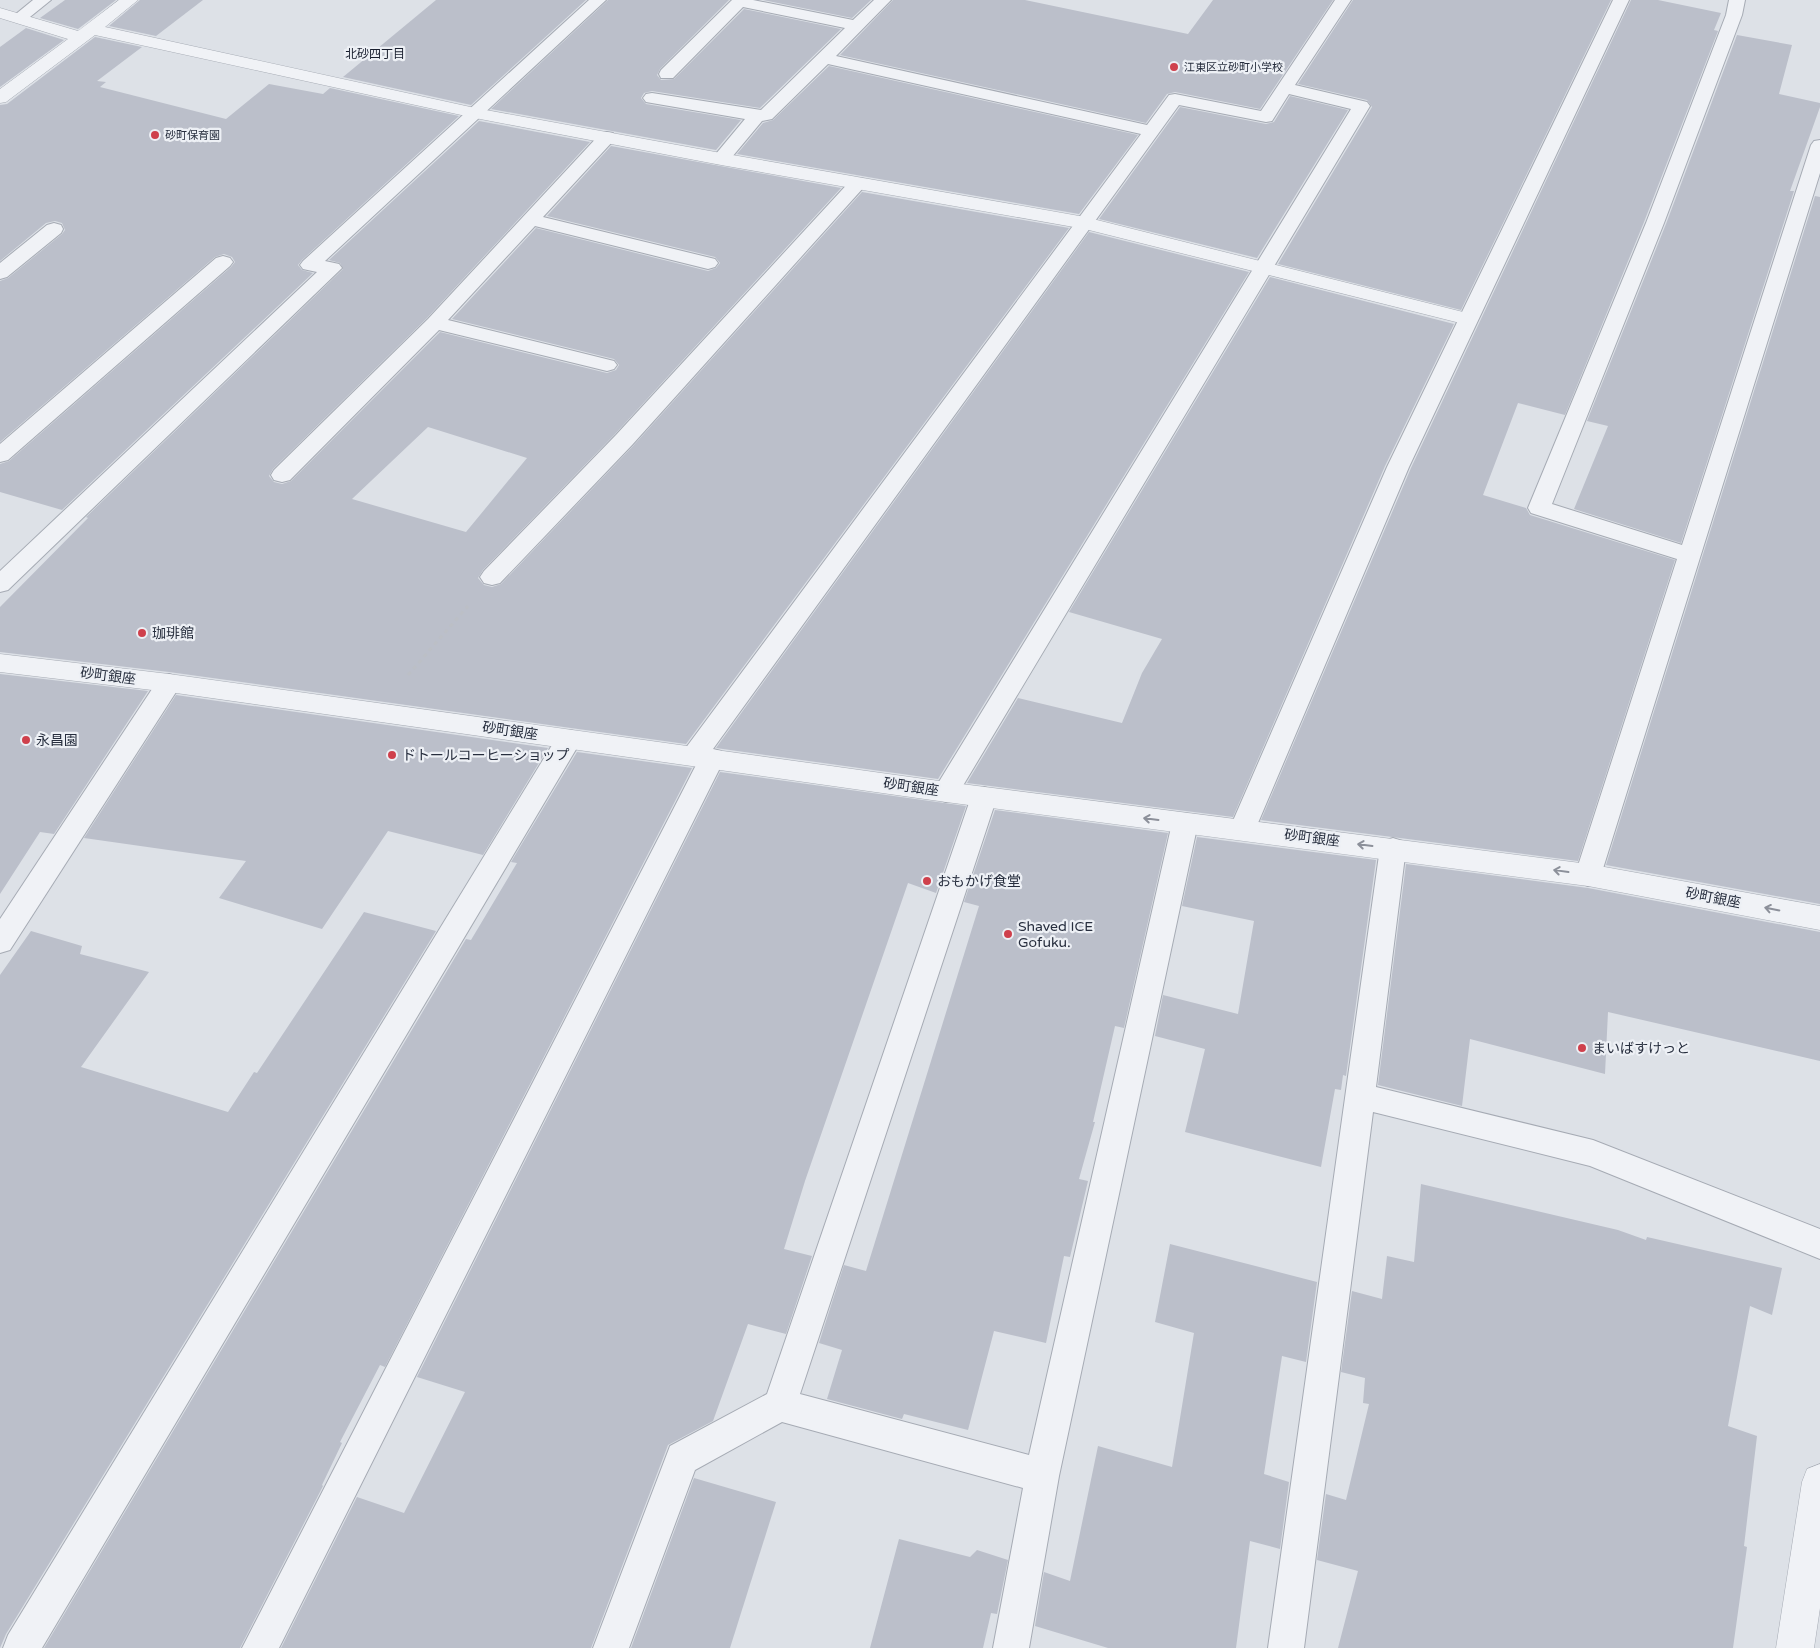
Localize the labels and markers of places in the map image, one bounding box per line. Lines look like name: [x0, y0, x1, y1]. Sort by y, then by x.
marker: 江東区立砂町小学校: [1168, 61, 1180, 73]
place label: 江東区立砂町小学校: [1184, 61, 1283, 74]
marker: 砂町保育園: [149, 129, 161, 141]
place label: 砂町保育園: [165, 129, 220, 142]
place label: 珈琲館: [152, 625, 194, 642]
marker: 珈琲館: [136, 627, 148, 639]
place label: 永昌園: [36, 732, 78, 749]
marker: 永昌園: [20, 734, 32, 746]
place label: ドトールコーヒーショップ: [402, 747, 569, 764]
marker: ドトールコーヒーショップ: [386, 749, 398, 761]
place label: おもかげ食堂: [937, 873, 1021, 890]
marker: おもかげ食堂: [921, 875, 933, 887]
place label: Shaved ICE Gofuku.: [1018, 918, 1093, 951]
marker: Shaved ICE Gofuku.: [1002, 928, 1014, 940]
place label: まいばすけっと: [1592, 1040, 1690, 1057]
marker: まいばすけっと: [1576, 1042, 1588, 1054]

